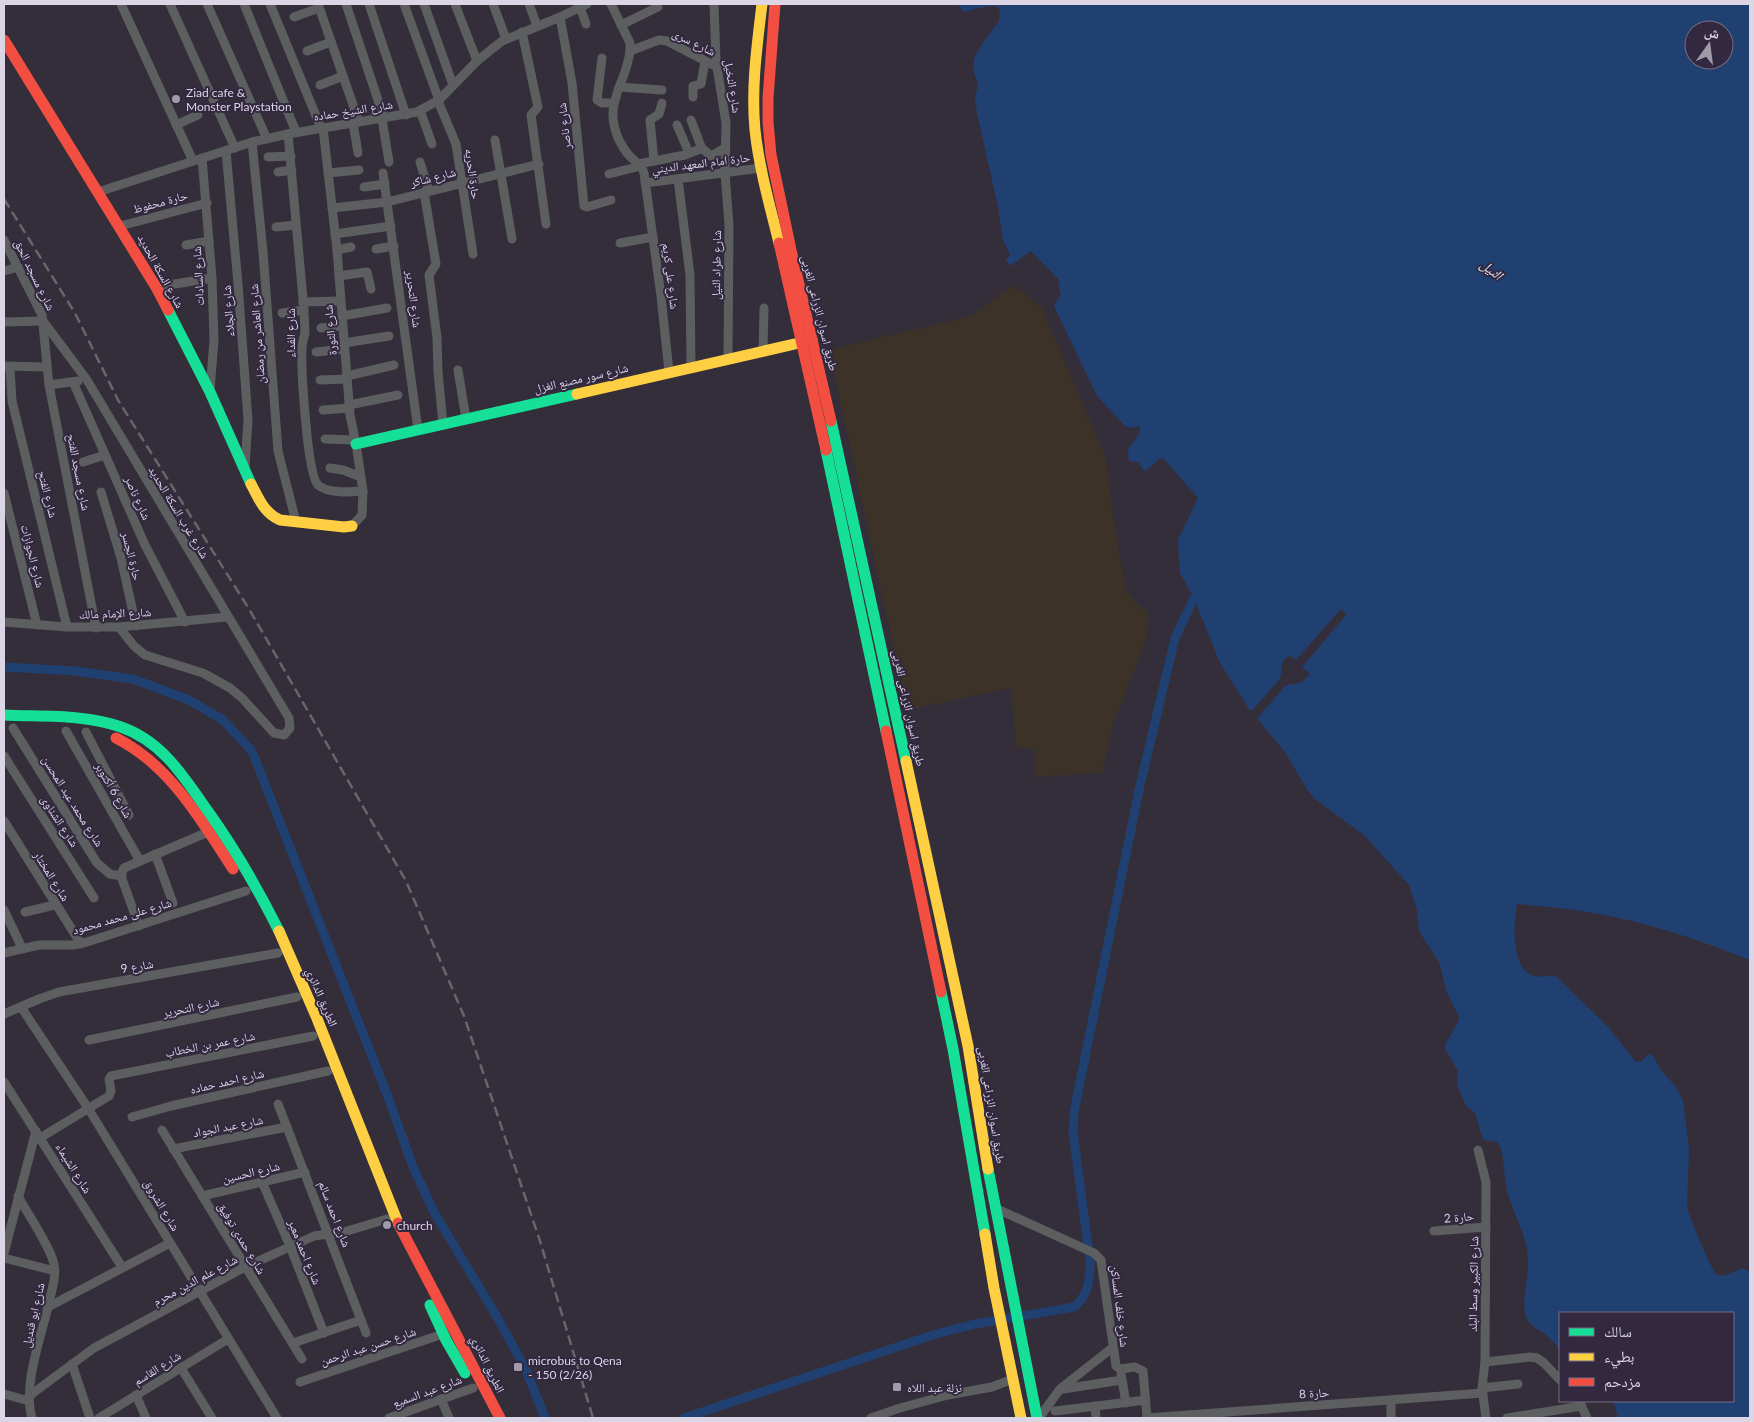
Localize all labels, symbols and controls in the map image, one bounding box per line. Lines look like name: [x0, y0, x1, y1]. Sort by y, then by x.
north arrow: [1684, 20, 1734, 70]
text: ش: [1703, 22, 1722, 43]
street label: شارع سرى: [670, 25, 718, 60]
street label: شارع النخيل: [720, 58, 745, 114]
place label: Ziad cafe & Monster Playstation: [186, 85, 292, 114]
marker: Ziad cafe & Monster Playstation: [170, 93, 182, 105]
street label: شارع الشيخ حماده: [312, 96, 394, 125]
street label: شارع ناصر: [554, 102, 575, 151]
street label: حارة الحريه: [462, 148, 484, 201]
street label: حارة امام المعهد الديني: [651, 149, 752, 180]
street label: شارع شاكر: [408, 164, 458, 191]
street label: حارة محفوظ: [131, 187, 189, 217]
street label: شارع طراد النيل: [708, 230, 725, 300]
street label: شارع السكة الحديد: [134, 231, 188, 311]
street label: شارع مسجد الحق: [10, 237, 59, 313]
street label: شارع على كريم: [659, 242, 683, 310]
street label: شارع السادات: [189, 246, 208, 306]
street label: طريق اسوان الزراعى الغربى: [798, 254, 842, 373]
water label: النيل: [1477, 255, 1508, 285]
street label: شارع التحرير: [402, 269, 425, 329]
street label: شارع العاشر من رمضان: [246, 283, 269, 384]
street label: شارع الجلاء: [219, 284, 238, 337]
street label: شارع الثورة: [320, 304, 341, 356]
street label: شارع الفداء: [283, 308, 299, 358]
street label: شارع سور مصنع الغزل: [532, 360, 630, 397]
street label: شارع مسجد الفتح: [63, 432, 94, 512]
street label: شارع غرب السكة الحديد: [145, 463, 213, 562]
street label: شارع الفتح: [34, 469, 61, 520]
street label: شارع ناصر: [120, 473, 154, 523]
street label: شارع الجوازات: [17, 523, 48, 589]
street label: حارة الجسر: [118, 529, 145, 582]
street label: شارع الإمام مالك: [79, 604, 152, 623]
street label: طريق اسوان الزراعى الغربى: [889, 648, 929, 768]
street label: شارع محمد عبد المحسن: [38, 753, 107, 850]
street label: شارع 6 أكتوبر: [91, 759, 136, 821]
street label: شارع الشناوى: [37, 792, 82, 850]
street label: شارع المختار: [29, 847, 73, 904]
street label: شارع على محمد محمود: [71, 895, 174, 938]
street label: شارع 9: [120, 956, 155, 977]
street label: الطريق الدائري: [300, 965, 341, 1030]
street label: شارع التحرير: [160, 994, 221, 1021]
street label: شارع عمر بن الخطاب: [164, 1028, 257, 1061]
street label: طريق اسوان الزراعى الغربى: [975, 1045, 1009, 1165]
street label: شارع احمد حماده: [188, 1065, 266, 1098]
street label: شارع عبد الجواد: [192, 1112, 265, 1141]
street label: شارع الشيماء: [52, 1140, 95, 1197]
street label: شارع الحسين: [221, 1158, 282, 1187]
street label: شارع الشروق: [140, 1177, 183, 1234]
street label: شارع احمد سالم: [315, 1179, 355, 1250]
street label: شارع حمدى توفيق: [214, 1199, 269, 1277]
street label: حارة 2: [1443, 1208, 1475, 1226]
street label: شارع احمد معبر: [284, 1216, 325, 1287]
place label: church: [397, 1218, 433, 1233]
marker: church: [381, 1219, 393, 1231]
street label: شارع الكبير وسط البلد: [1465, 1236, 1482, 1332]
street label: شارع علم الدين محرم: [150, 1251, 240, 1310]
street label: شارع خلف المساكن: [1107, 1264, 1132, 1348]
street label: شارع ابو قنديل: [18, 1281, 49, 1349]
legend: [1559, 1312, 1734, 1402]
text: سالك: [1604, 1322, 1632, 1340]
street label: شارع حسن عبد الرحمن: [318, 1323, 418, 1369]
street label: الطريق الدائري: [465, 1333, 508, 1397]
street label: شارع القاسم: [130, 1347, 184, 1389]
text: بطيء: [1604, 1347, 1634, 1369]
place label: microbus to Qena - 150 (2/26): [528, 1353, 622, 1382]
marker: microbus to Qena - 150 (2/26): [512, 1361, 524, 1373]
street label: شارع عبد السميع: [390, 1372, 464, 1411]
text: مزدحم: [1604, 1372, 1641, 1392]
place label: نزلة عبد اللاه: [907, 1380, 962, 1395]
marker: نزلة عبد اللاه: [891, 1381, 903, 1393]
street label: حارة 8: [1298, 1384, 1330, 1402]

